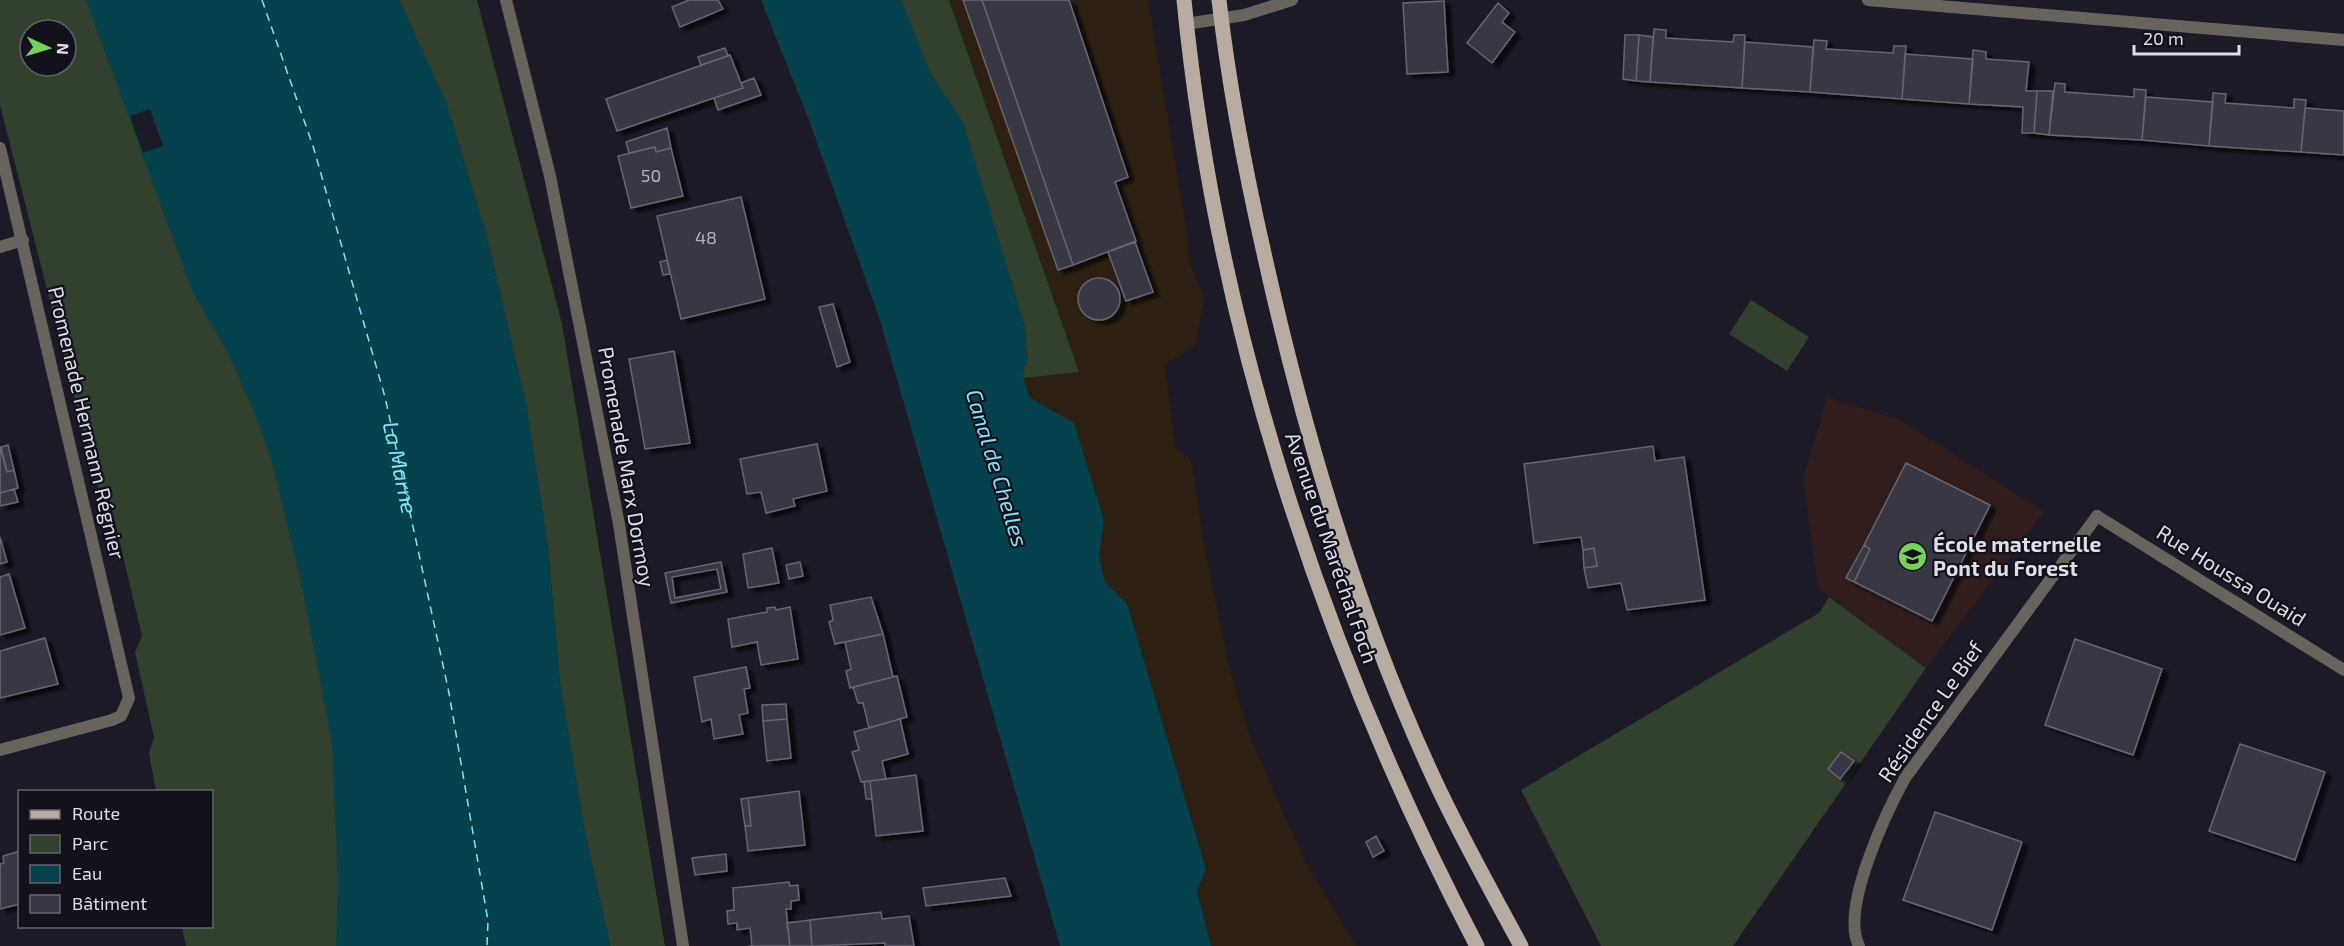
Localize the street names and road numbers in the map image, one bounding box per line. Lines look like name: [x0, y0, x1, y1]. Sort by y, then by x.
street label: Promenade Hermann Régnier: [44, 284, 131, 562]
street label: Promenade Marx Dormoy: [594, 345, 661, 589]
street label: Avenue du Maréchal Foch: [1281, 429, 1384, 666]
street label: Rue Houssa Ouaid: [2153, 519, 2311, 631]
street label: Résidence Le Bief: [1872, 635, 1988, 786]

